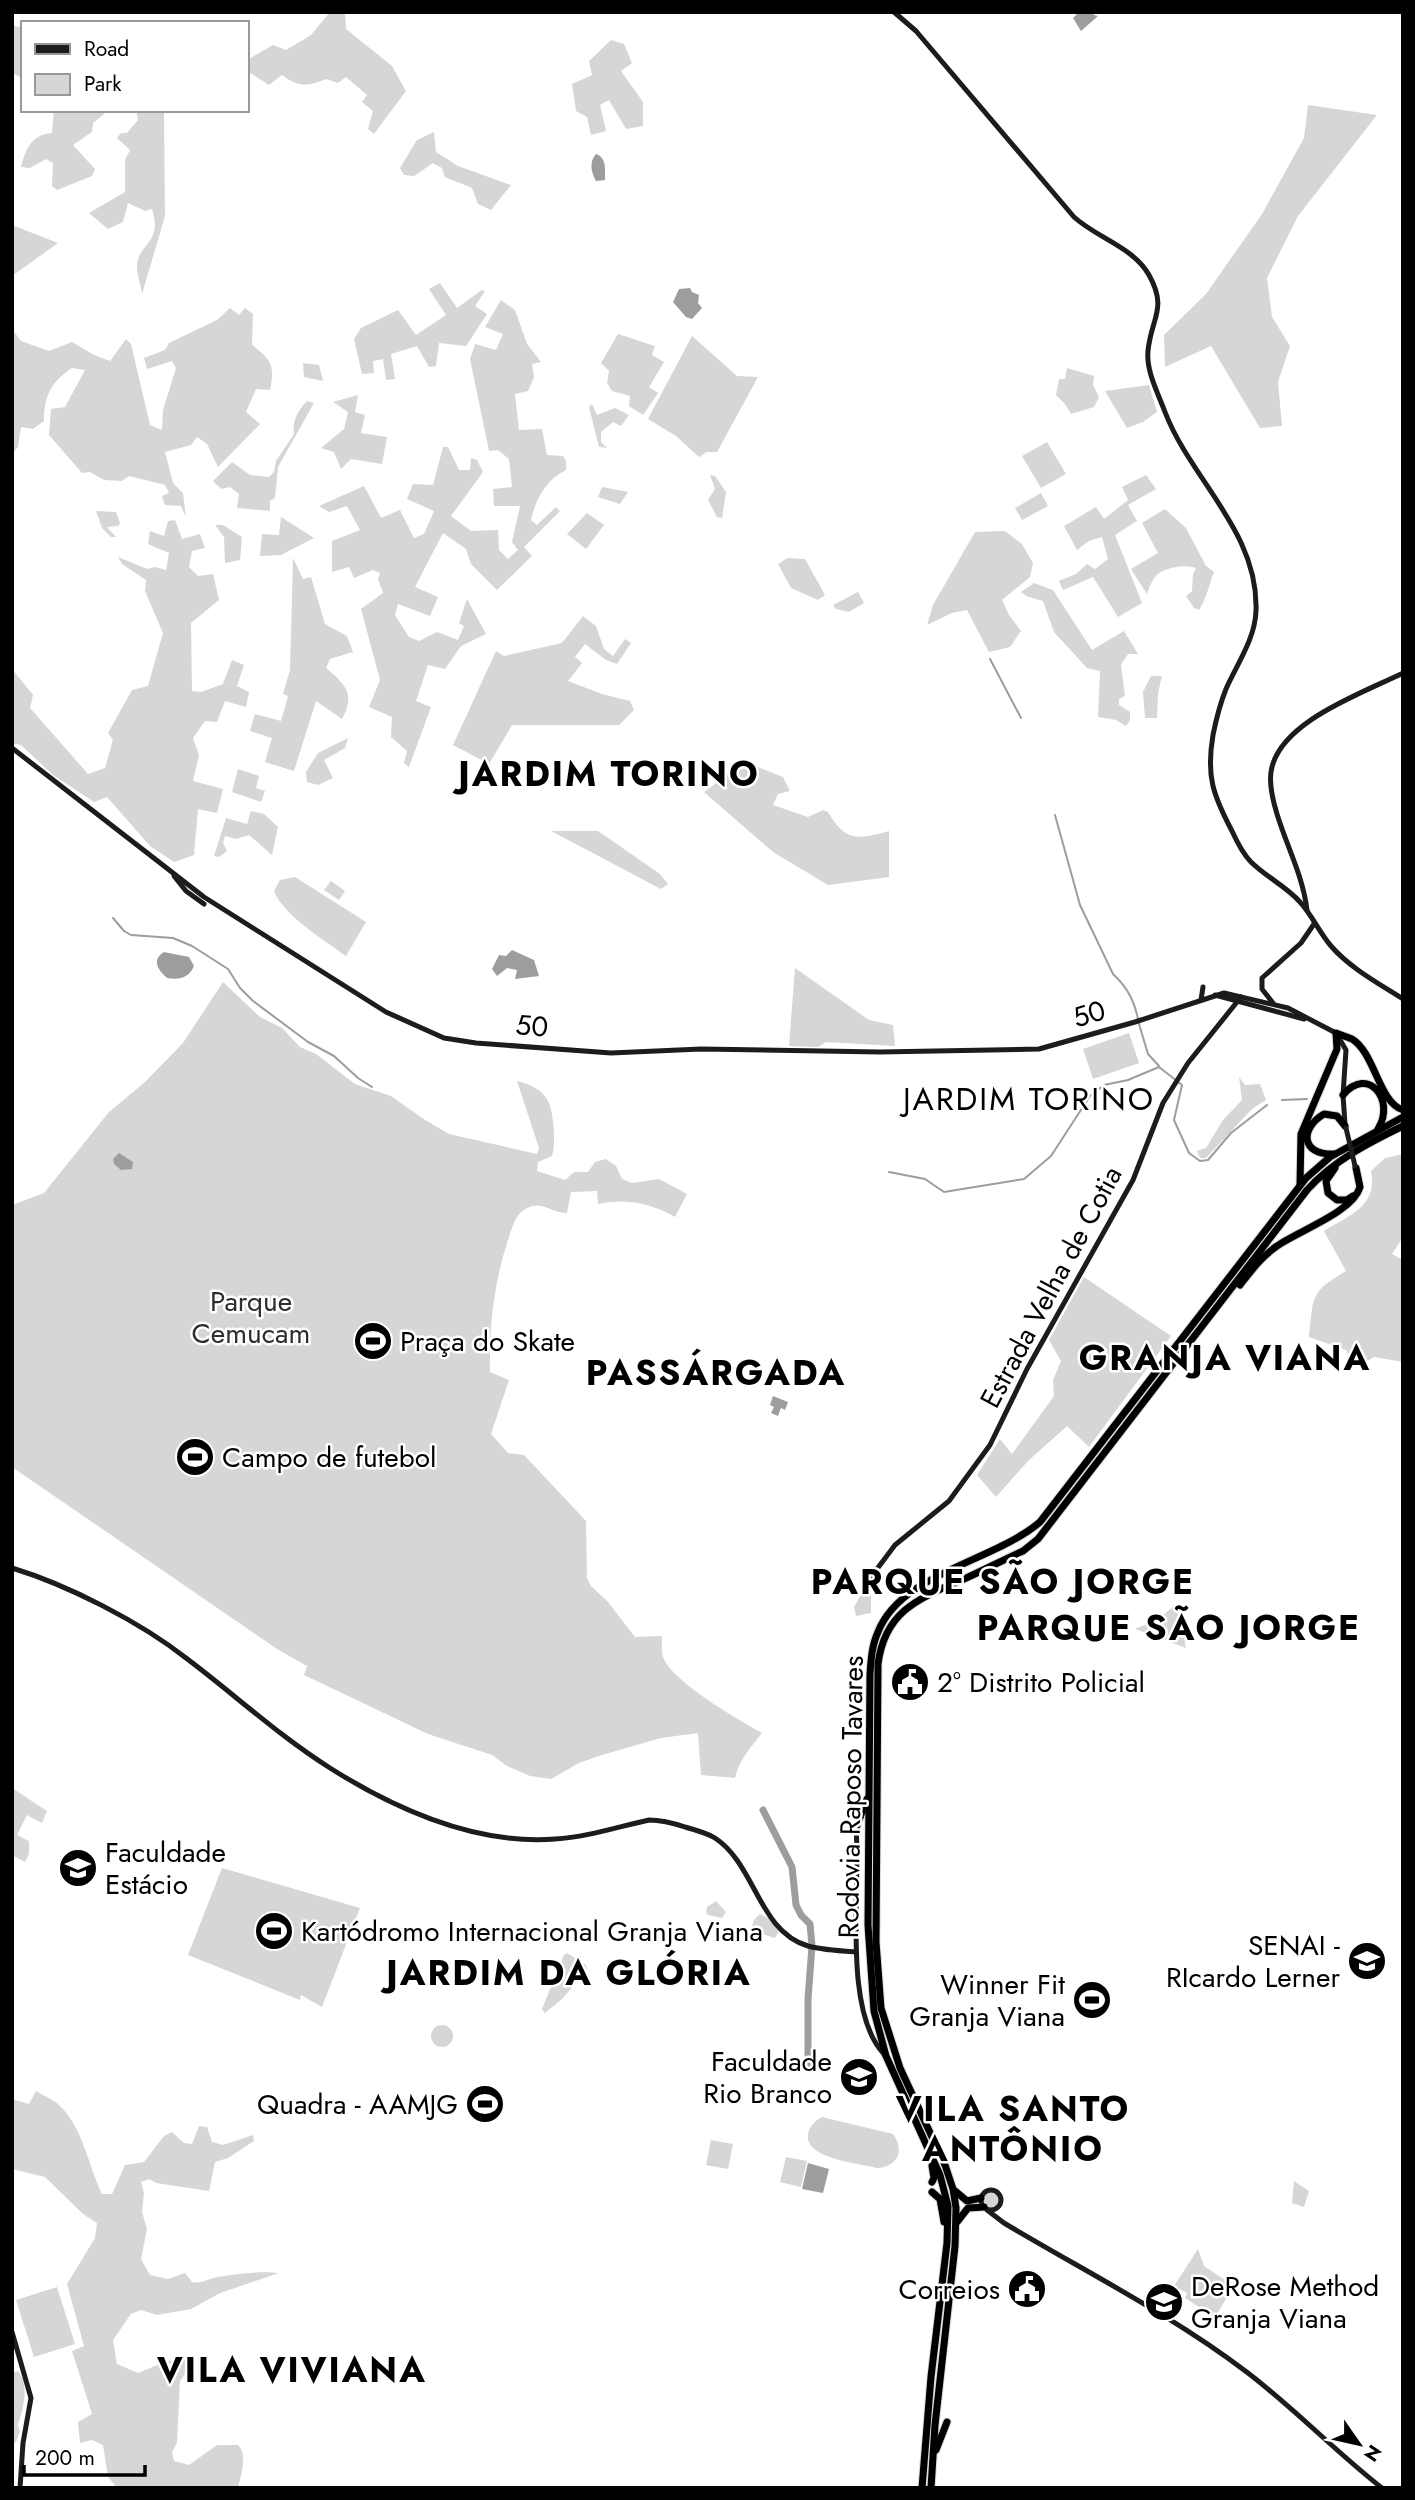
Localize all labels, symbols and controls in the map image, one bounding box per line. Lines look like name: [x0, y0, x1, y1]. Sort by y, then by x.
legend: [21, 21, 248, 112]
text: Road: [84, 34, 129, 64]
text: Park: [84, 69, 122, 99]
district label: JARDIM TORINO: [452, 749, 760, 799]
street label: 50: [1067, 990, 1111, 1038]
street label: 50: [514, 1004, 550, 1048]
district label: JARDIM TORINO: [899, 1076, 1155, 1122]
street label: Estrada Velha de Cotia: [970, 1159, 1132, 1415]
park label: Parque Cemucam: [192, 1281, 310, 1354]
sports icon: Praça do Skate: [352, 1320, 394, 1362]
place label: Praça do Skate: [400, 1321, 575, 1362]
district label: GRANJA VIANA: [1079, 1333, 1371, 1383]
district label: PASSÁRGADA: [586, 1348, 846, 1398]
sports icon: Campo de futebol: [174, 1436, 216, 1478]
place label: Campo de futebol: [222, 1437, 436, 1478]
district label: PARQUE SÃO JORGE: [811, 1557, 1195, 1607]
district label: PARQUE SÃO JORGE: [977, 1603, 1361, 1653]
street label: Rodovia Raposo Tavares: [828, 1655, 874, 1939]
public building icon: 2º Distrito Policial: [889, 1661, 931, 1703]
place label: 2º Distrito Policial: [937, 1662, 1145, 1703]
place label: Faculdade Estácio: [105, 1832, 226, 1905]
school or university icon: Faculdade Estácio: [57, 1847, 99, 1889]
sports icon: Kartódromo Internacional Granja Viana: [253, 1910, 295, 1952]
place label: Kartódromo Internacional Granja Viana: [301, 1911, 763, 1952]
place label: SENAI - RIcardo Lerner: [1166, 1925, 1340, 1998]
school or university icon: SENAI - RIcardo Lerner: [1346, 1940, 1388, 1982]
district label: JARDIM DA GLÓRIA: [380, 1948, 752, 1998]
place label: Winner Fit Granja Viana: [909, 1964, 1065, 2037]
sports icon: Winner Fit Granja Viana: [1071, 1979, 1113, 2021]
place label: Faculdade Rio Branco: [703, 2041, 832, 2114]
school or university icon: Faculdade Rio Branco: [838, 2056, 880, 2098]
sports icon: Quadra - AAMJG: [464, 2083, 506, 2125]
place label: Quadra - AAMJG: [257, 2084, 458, 2125]
district label: VILA SANTO ANTÔNIO: [895, 2084, 1130, 2174]
place label: DeRose Method Granja Viana: [1191, 2266, 1379, 2339]
public building icon: Correios: [1006, 2268, 1048, 2310]
place label: Correios: [898, 2269, 1000, 2310]
school or university icon: DeRose Method Granja Viana: [1143, 2281, 1185, 2323]
district label: VILA VIVIANA: [156, 2345, 427, 2395]
north arrow: [1324, 2409, 1394, 2479]
scale bar: [24, 2434, 145, 2478]
text: N: [1357, 2439, 1388, 2467]
text: 200 m: [35, 2443, 95, 2473]

